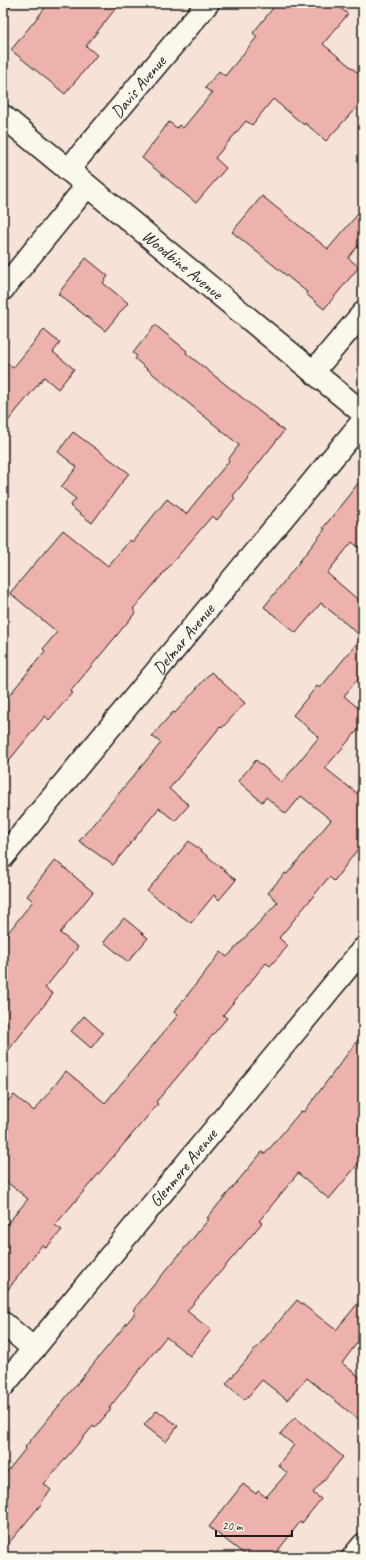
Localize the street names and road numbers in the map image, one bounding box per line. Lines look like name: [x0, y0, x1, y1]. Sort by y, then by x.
street label: Davis Avenue: [106, 50, 171, 122]
street label: Woodbine Avenue: [138, 225, 228, 305]
street label: Delmar Avenue: [148, 598, 220, 679]
street label: Glenmore Avenue: [145, 1123, 223, 1211]

